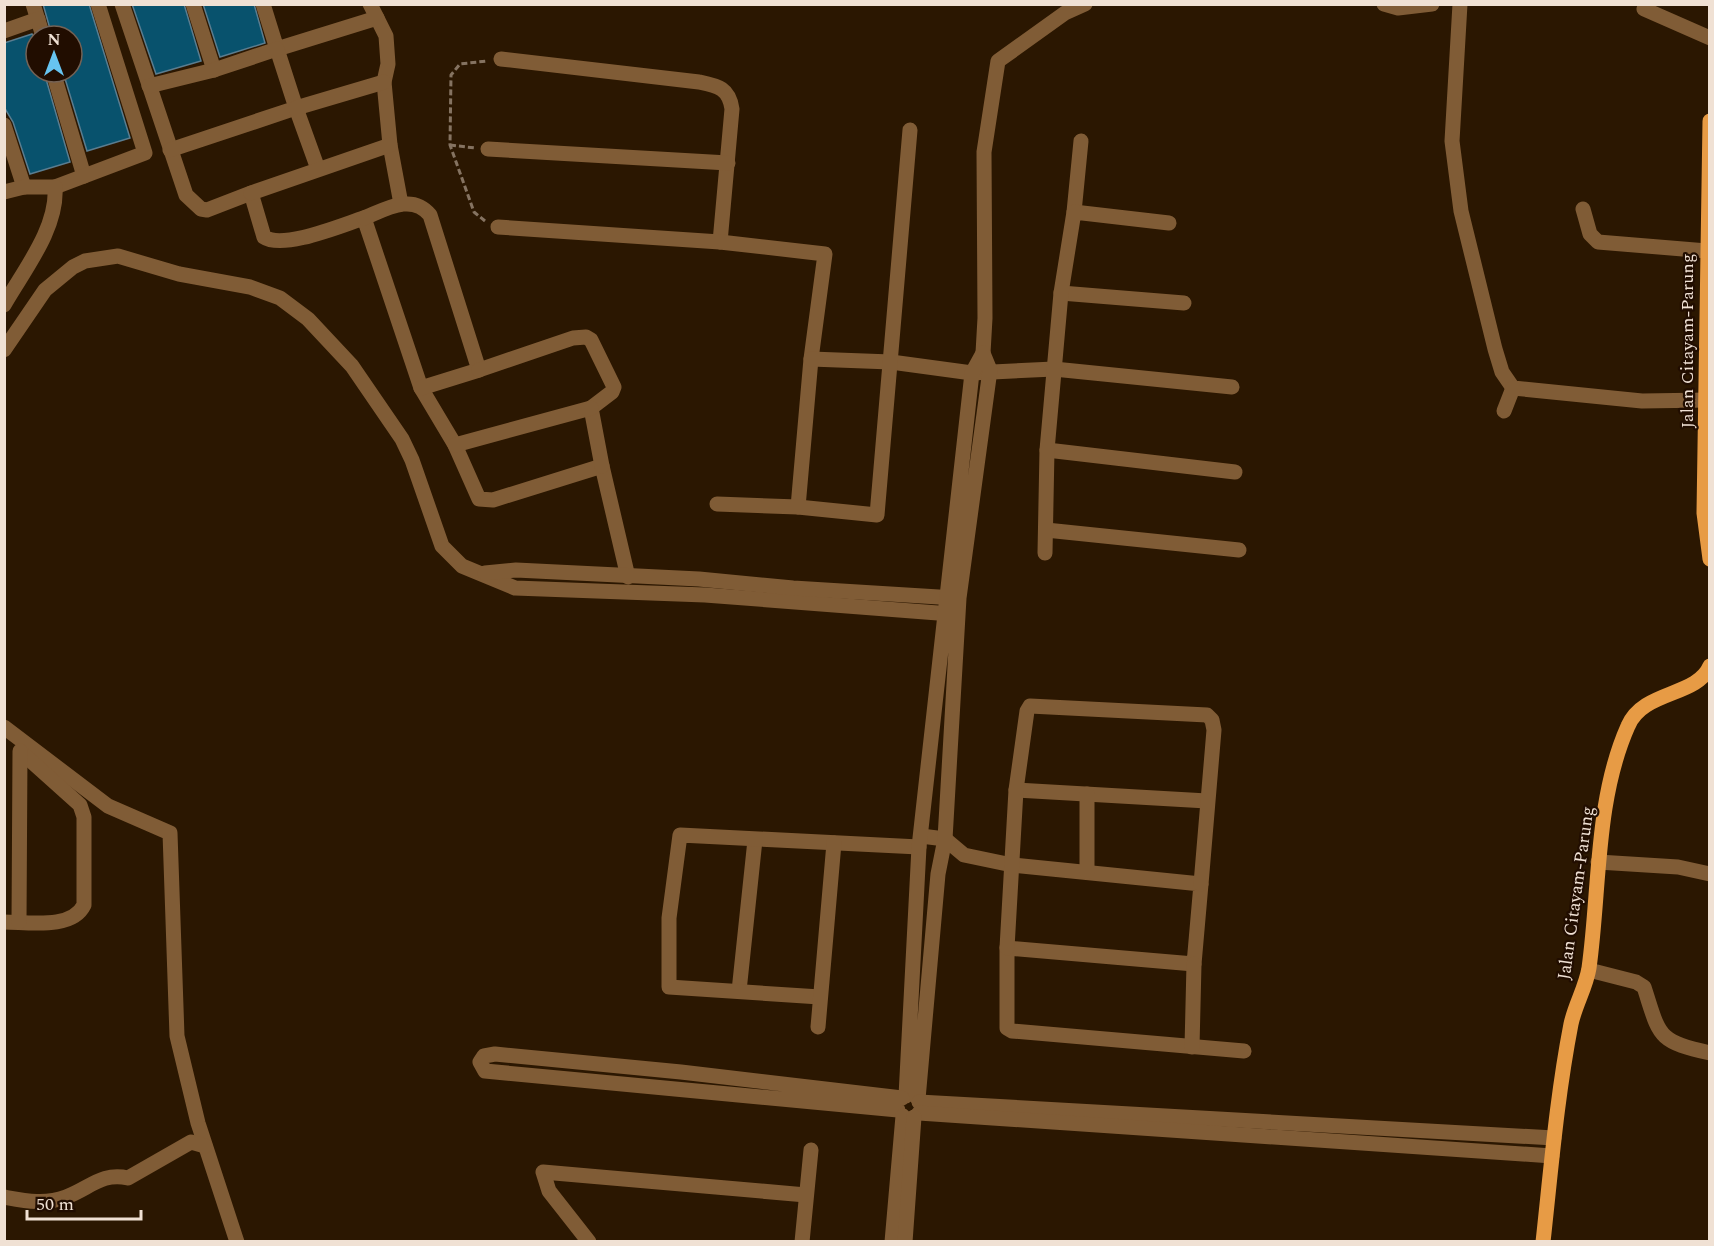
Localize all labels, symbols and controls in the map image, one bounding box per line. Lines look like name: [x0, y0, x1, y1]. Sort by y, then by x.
north arrow: [24, 24, 84, 84]
text: N: [47, 28, 61, 52]
street label: Jalan Citayam-Parung: [1674, 253, 1701, 429]
street label: Jalan Citayam-Parung: [1550, 804, 1602, 982]
scale bar: [27, 1183, 141, 1221]
text: 50 m: [36, 1191, 74, 1218]

